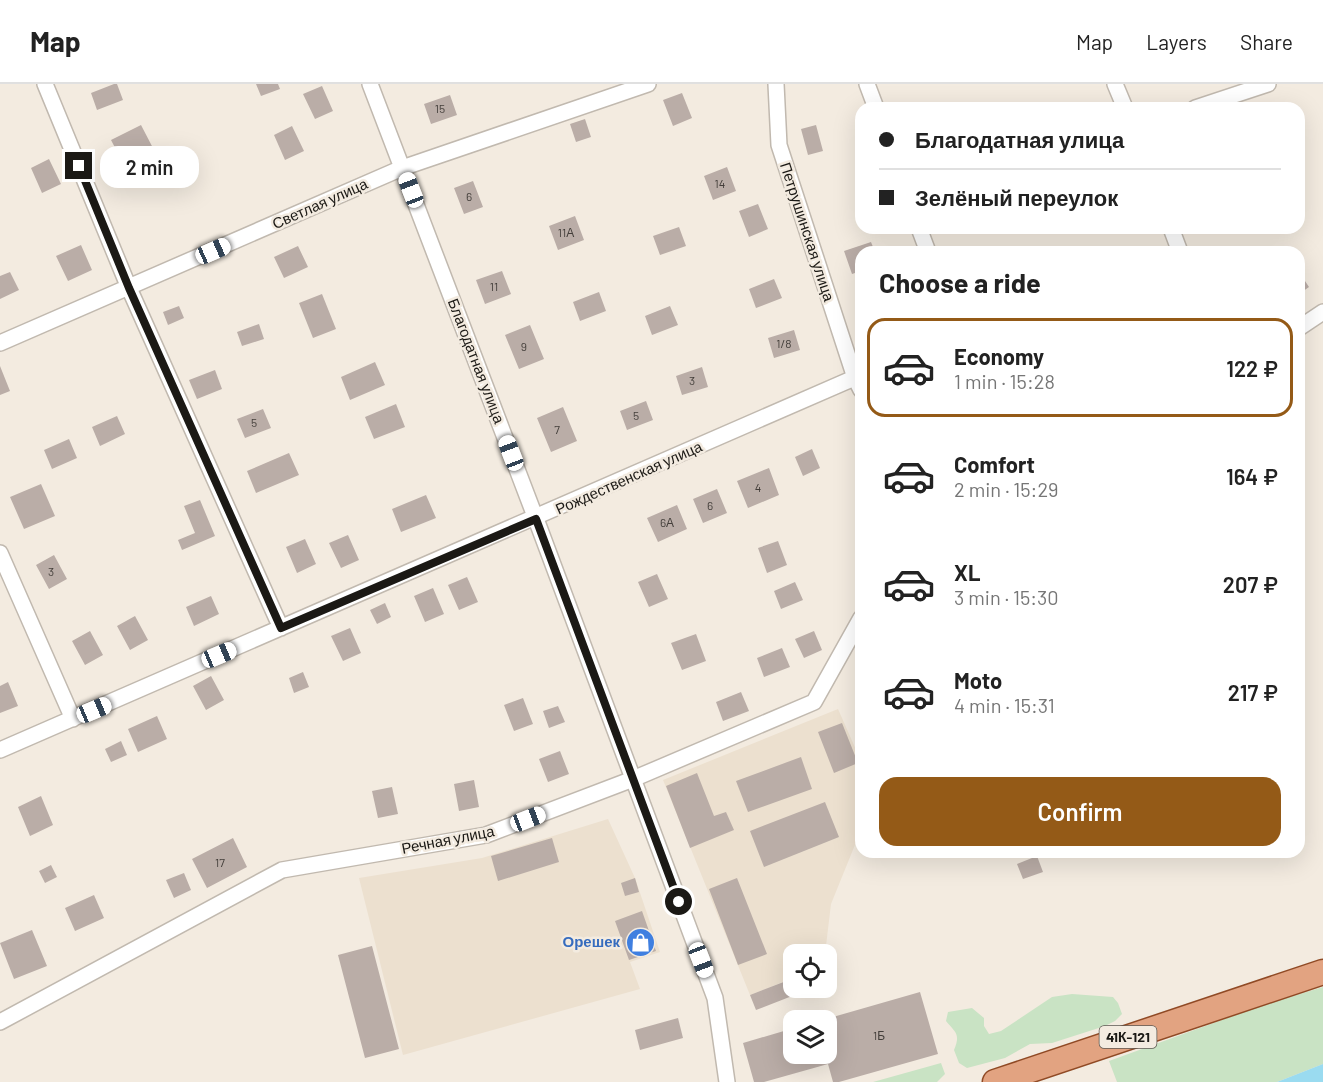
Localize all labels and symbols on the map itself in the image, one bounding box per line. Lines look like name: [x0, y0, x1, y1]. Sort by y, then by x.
house number: 15: [435, 101, 445, 115]
callout: 2 min: [100, 145, 199, 187]
route end: [65, 152, 92, 179]
street label: Петрушинская улица: [777, 160, 839, 304]
car: [396, 170, 426, 210]
street label: Светлая улица: [269, 174, 371, 232]
house number: 14: [715, 176, 725, 190]
house number: 6: [466, 189, 472, 203]
house number: 11А: [558, 225, 574, 239]
car: [193, 235, 233, 267]
house number: 11: [490, 279, 498, 293]
street label: Благодатная улица: [445, 296, 509, 426]
house number: 1/8: [776, 336, 792, 350]
house number: 9: [521, 339, 527, 353]
house number: 3: [689, 373, 695, 387]
house number: 5: [633, 408, 639, 422]
house number: 5: [251, 415, 257, 429]
house number: 7: [554, 422, 560, 436]
car: [496, 433, 526, 473]
street label: Рождественская улица: [553, 436, 705, 518]
house number: 4: [755, 480, 761, 494]
house number: 6: [707, 498, 713, 512]
house number: 6А: [660, 515, 674, 529]
house number: 3: [48, 564, 54, 578]
car: [199, 640, 239, 670]
car: [74, 695, 114, 725]
car: [508, 804, 548, 834]
street label: Речная улица: [400, 821, 496, 857]
house number: 17: [215, 855, 225, 869]
route start: [665, 888, 692, 915]
shop icon: Орешек: [625, 926, 657, 958]
place label: Орешек: [562, 932, 620, 950]
car: [686, 940, 716, 980]
road number: 41К-121: [1100, 1026, 1156, 1048]
house number: 1Б: [873, 1028, 885, 1042]

